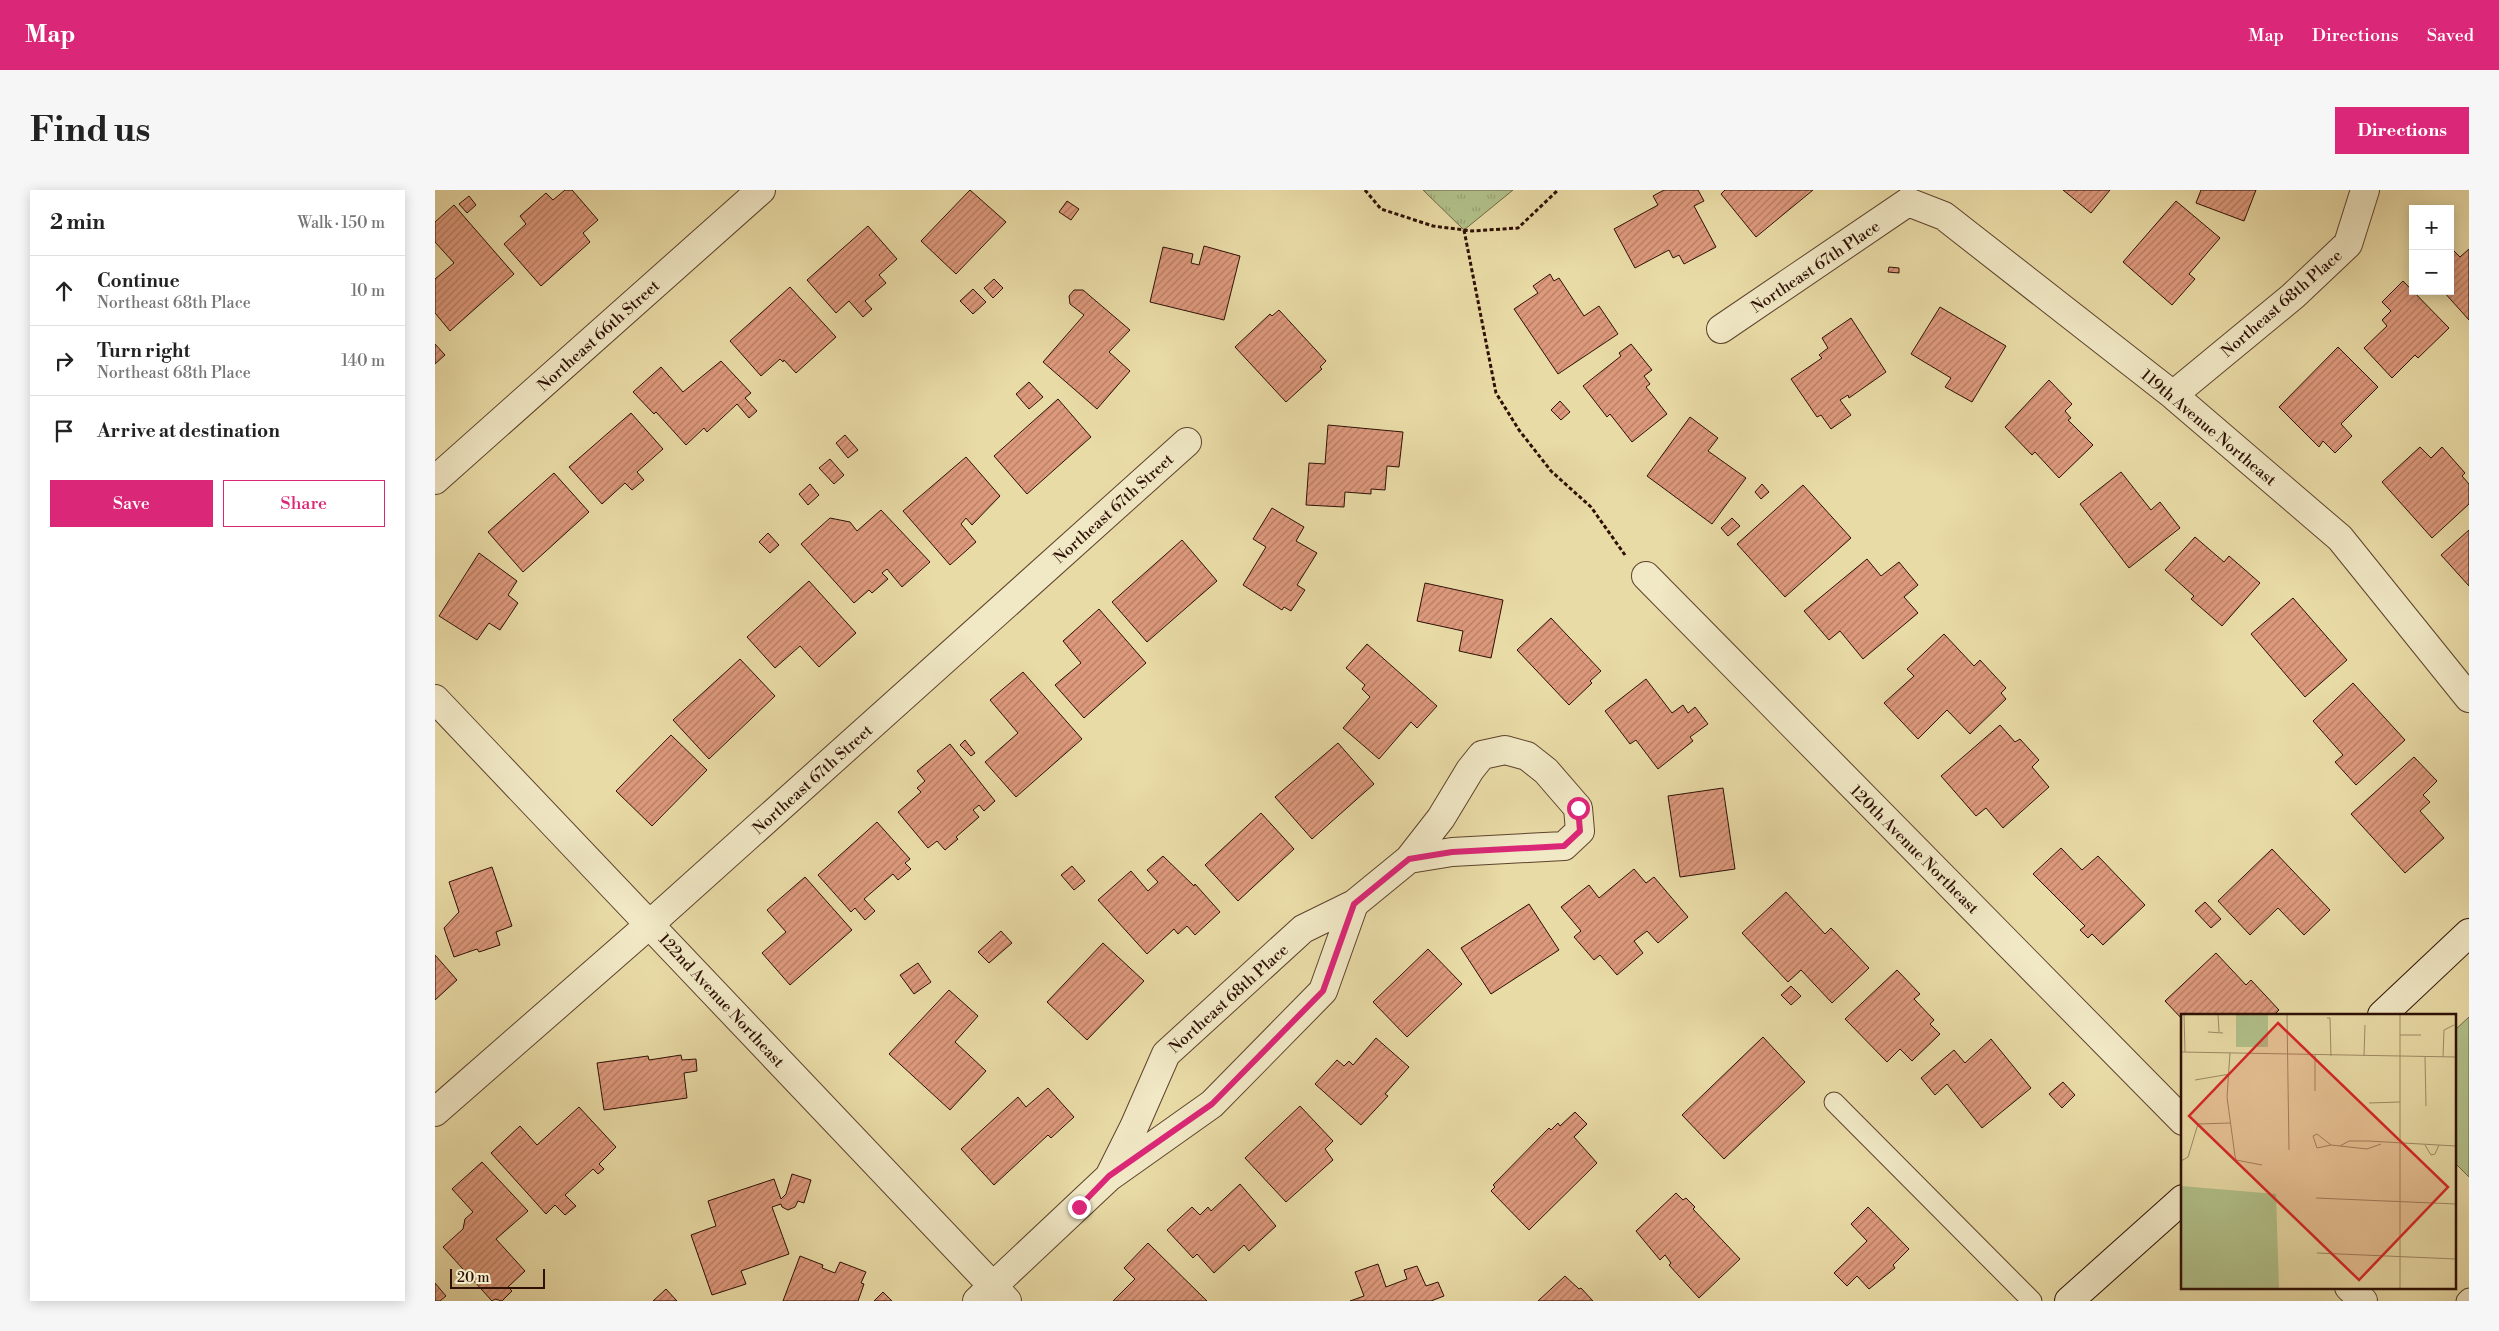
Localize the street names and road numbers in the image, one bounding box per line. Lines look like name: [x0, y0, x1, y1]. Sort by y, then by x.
street label: Northeast 67th Place: [1747, 216, 1884, 317]
street label: Northeast 68th Place: [2217, 246, 2346, 362]
street label: Northeast 66th Street: [534, 275, 664, 396]
street label: 119th Avenue Northeast: [2137, 365, 2280, 490]
street label: Northeast 67th Street: [1049, 449, 1178, 568]
street label: Northeast 67th Street: [748, 720, 877, 839]
street label: 120th Avenue Northeast: [1846, 781, 1983, 919]
street label: 122nd Avenue Northeast: [654, 930, 789, 1072]
street label: Northeast 68th Place: [1165, 940, 1293, 1058]

